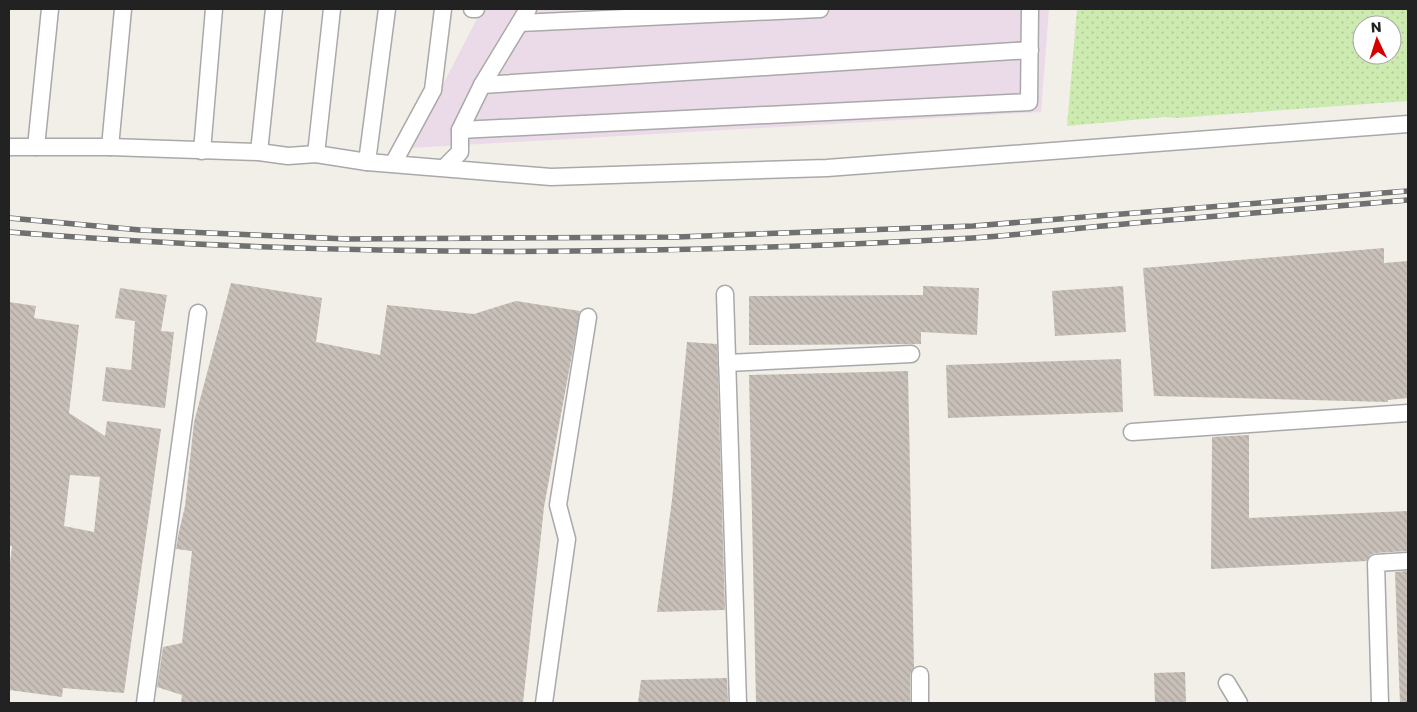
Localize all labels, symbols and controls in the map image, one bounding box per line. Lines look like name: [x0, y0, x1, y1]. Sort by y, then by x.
north arrow: [1352, 15, 1402, 65]
text: N: [1370, 17, 1382, 37]

